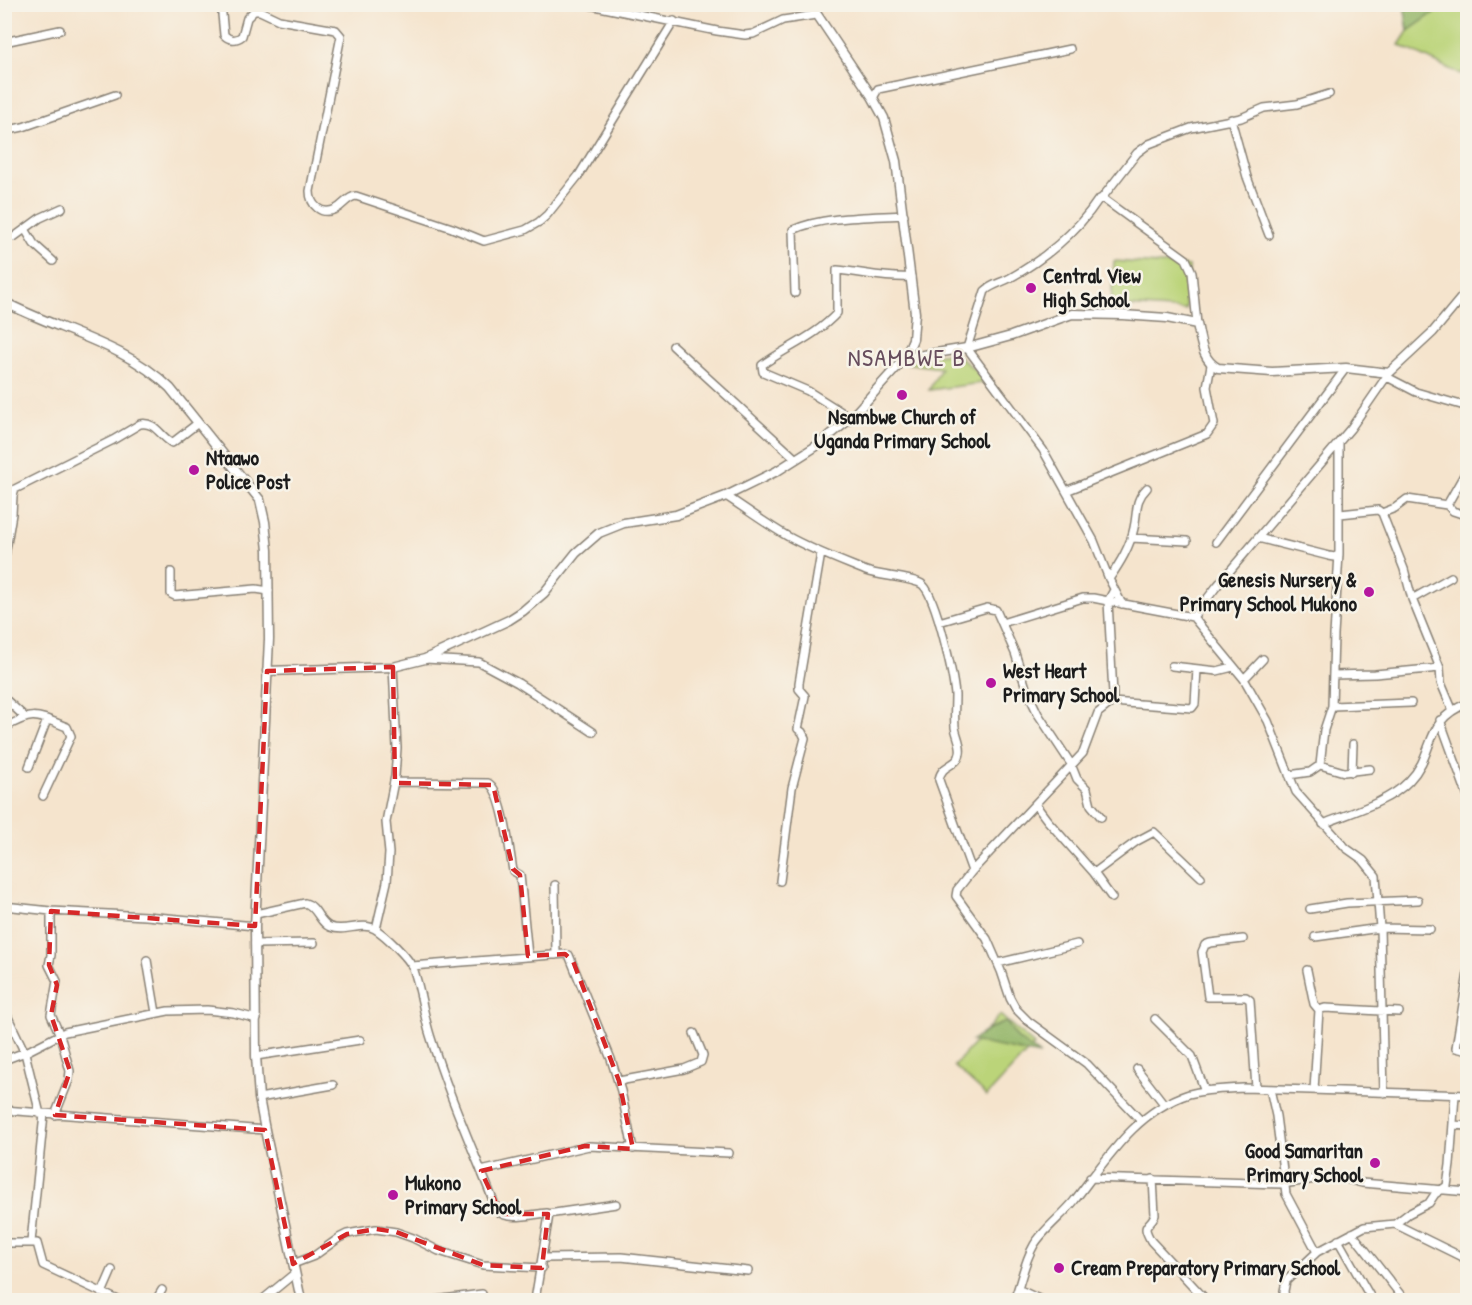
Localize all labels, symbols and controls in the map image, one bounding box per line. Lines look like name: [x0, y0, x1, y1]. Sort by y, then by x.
place label: Central View High School: [1043, 261, 1141, 315]
marker: Central View High School: [1024, 281, 1038, 295]
district label: NSAMBWE B: [848, 341, 966, 373]
marker: Nsambwe Church of Uganda Primary School: [895, 388, 909, 402]
place label: Nsambwe Church of Uganda Primary School: [814, 402, 991, 456]
place label: Ntaawo Police Post: [206, 443, 291, 496]
marker: Ntaawo Police Post: [187, 463, 201, 477]
place label: Genesis Nursery & Primary School Mukono: [1180, 565, 1358, 619]
marker: Genesis Nursery & Primary School Mukono: [1362, 585, 1376, 599]
place label: West Heart Primary School: [1003, 656, 1120, 710]
marker: West Heart Primary School: [984, 676, 998, 690]
place label: Good Samaritan Primary School: [1245, 1136, 1363, 1190]
marker: Good Samaritan Primary School: [1368, 1156, 1382, 1170]
place label: Mukono Primary School: [405, 1168, 522, 1222]
marker: Mukono Primary School: [386, 1188, 400, 1202]
place label: Cream Preparatory Primary School: [1071, 1253, 1341, 1283]
marker: Cream Preparatory Primary School: [1052, 1261, 1066, 1275]

